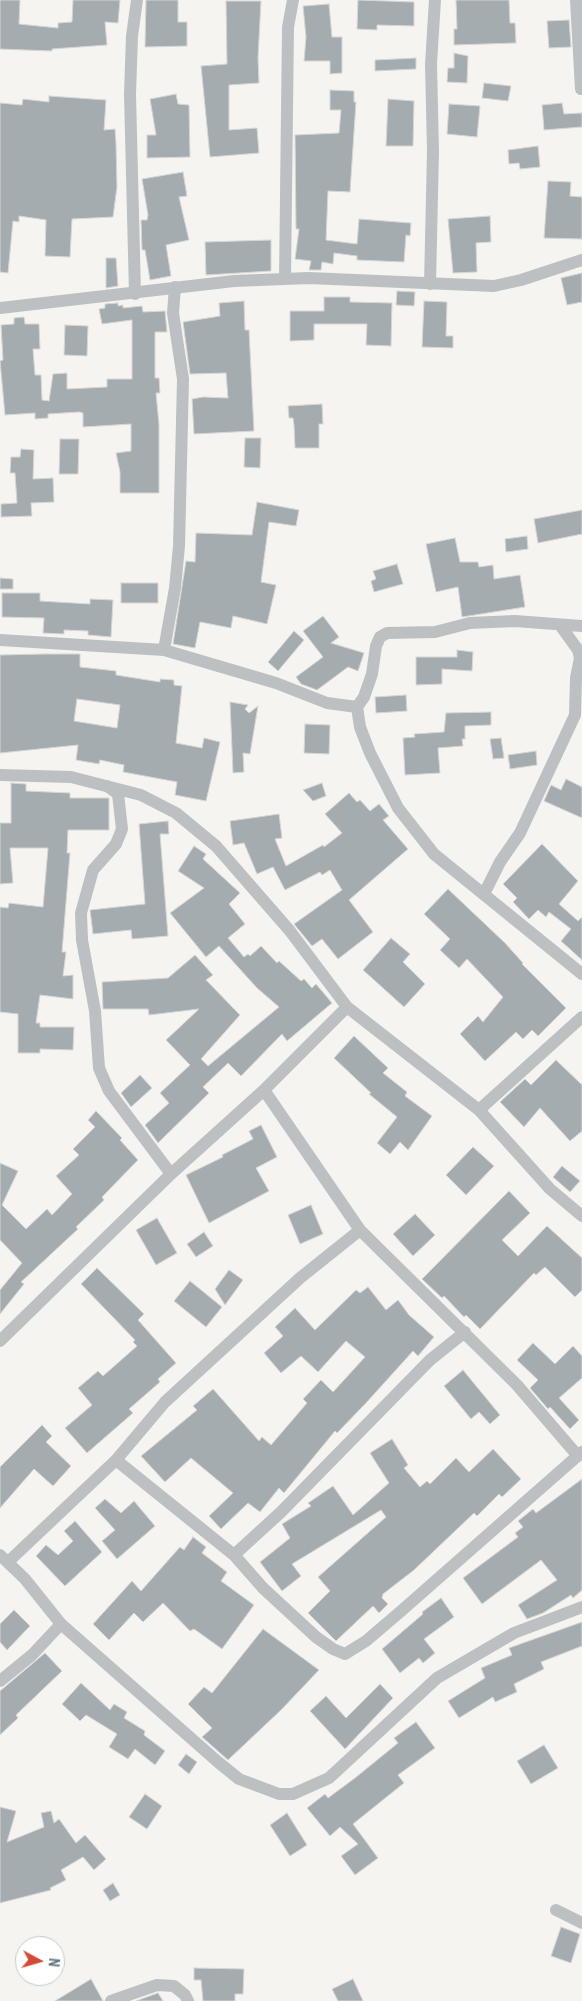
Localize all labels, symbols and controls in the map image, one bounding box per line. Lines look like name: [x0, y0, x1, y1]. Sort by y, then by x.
north arrow: [15, 1936, 65, 1986]
text: N: [46, 1957, 62, 1968]

